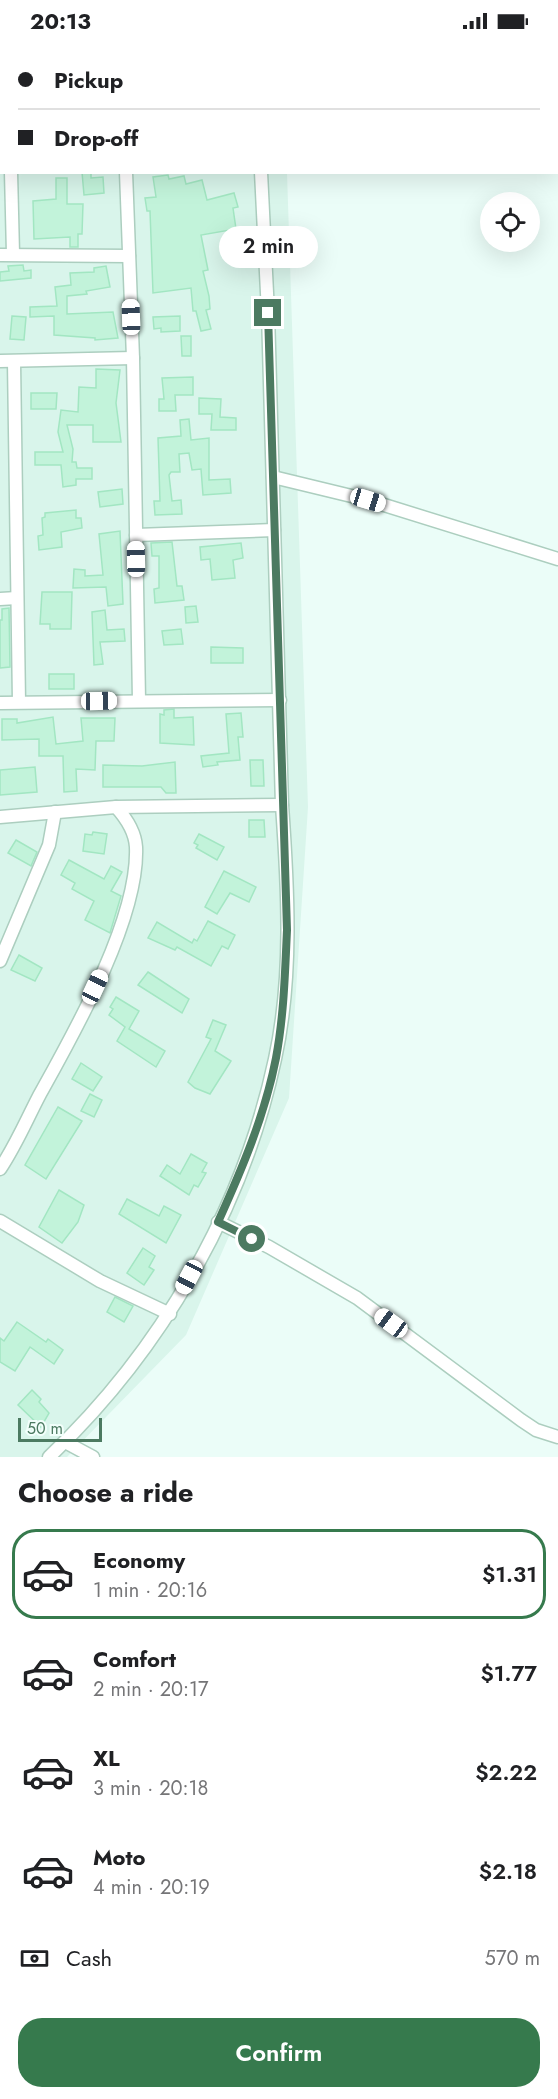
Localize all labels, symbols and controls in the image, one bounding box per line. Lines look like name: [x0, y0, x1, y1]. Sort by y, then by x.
text: 20:13: [30, 5, 91, 37]
text: Pickup: [54, 64, 123, 96]
text: Drop-off: [54, 122, 138, 154]
map controls: [480, 192, 540, 252]
button: locate: [480, 192, 540, 252]
callout: 2 min: [218, 226, 318, 268]
text: 2 min: [243, 232, 294, 261]
car: [121, 299, 141, 335]
route end: [254, 299, 281, 326]
car: [348, 486, 388, 514]
car: [127, 541, 145, 577]
car: [81, 692, 117, 710]
car: [79, 967, 111, 1007]
route start: [238, 1225, 265, 1252]
car: [173, 1257, 205, 1297]
car: [371, 1305, 411, 1341]
scale bar: [18, 1415, 102, 1442]
text: 50 m: [27, 1417, 63, 1440]
text: Choose a ride: [18, 1473, 193, 1512]
text: Economy: [93, 1544, 185, 1576]
icon: car: [21, 1547, 75, 1601]
text: $1.31: [482, 1558, 537, 1590]
text: 1 min · 20:16: [93, 1576, 207, 1605]
text: Comfort: [93, 1643, 176, 1675]
icon: car: [21, 1646, 75, 1700]
text: $1.77: [480, 1657, 537, 1689]
text: 2 min · 20:17: [93, 1675, 209, 1704]
text: XL: [93, 1742, 120, 1774]
icon: car: [21, 1745, 75, 1799]
text: $2.22: [475, 1756, 537, 1788]
text: 3 min · 20:18: [93, 1774, 209, 1803]
text: Moto: [93, 1841, 146, 1873]
icon: car: [21, 1844, 75, 1898]
text: $2.18: [479, 1855, 537, 1887]
text: 4 min · 20:19: [93, 1873, 210, 1902]
icon: cash: [18, 1942, 51, 1975]
text: Cash: [66, 1942, 112, 1974]
text: 570 m: [485, 1944, 540, 1973]
button: Confirm: [18, 2018, 540, 2087]

